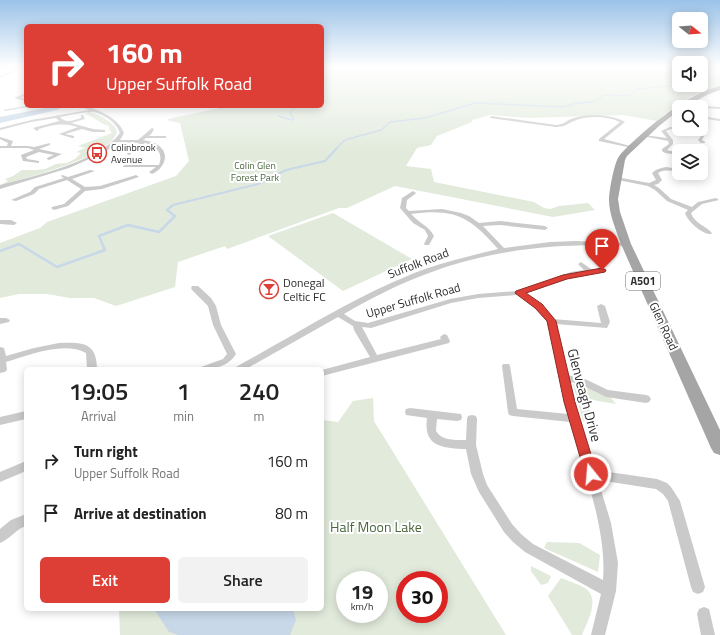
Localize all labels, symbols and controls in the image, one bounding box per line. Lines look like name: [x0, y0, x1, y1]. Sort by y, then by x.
north arrow: [672, 12, 708, 48]
map controls: [672, 12, 708, 180]
text: 160 m: [106, 31, 183, 74]
icon: right: [40, 40, 92, 92]
button: sound: [672, 56, 708, 92]
text: Upper Suffolk Road: [106, 70, 252, 97]
button: search: [672, 100, 708, 136]
place label: Colinbrook Avenue: [111, 140, 156, 167]
bus stop icon: Colinbrook Avenue: [86, 142, 108, 164]
button: layers: [672, 144, 708, 180]
park label: Colin Glen Forest Park: [231, 158, 279, 185]
pin: [585, 229, 619, 270]
icon: arrive: [591, 235, 613, 257]
street label: Suffolk Road: [385, 243, 451, 283]
road number: A501: [626, 272, 660, 290]
place label: Donegal Celtic FC: [283, 273, 326, 306]
street label: Upper Suffolk Road: [364, 277, 462, 323]
bar icon: Donegal Celtic FC: [258, 278, 280, 300]
street label: Glen Road: [645, 299, 683, 353]
street label: Glenveagh Drive: [563, 346, 607, 444]
text: 19:05: [69, 373, 128, 409]
text: 1: [177, 373, 190, 409]
text: 240: [239, 373, 279, 409]
text: Arrival: [81, 406, 116, 426]
text: min: [173, 406, 194, 426]
text: m: [254, 406, 264, 426]
text: Turn right: [74, 440, 138, 463]
icon: right: [40, 450, 62, 472]
text: 160 m: [267, 450, 308, 473]
position arrow: [570, 453, 612, 495]
text: Upper Suffolk Road: [74, 463, 180, 483]
icon: arrive: [40, 502, 62, 524]
text: Arrive at destination: [74, 502, 207, 525]
text: 80 m: [275, 502, 308, 525]
park label: Half Moon Lake: [330, 516, 422, 537]
button: Exit: [40, 557, 170, 603]
button: Share: [178, 557, 308, 603]
speed limit sign: 30: [396, 571, 448, 623]
text: 19: [351, 576, 373, 607]
text: km/h: [351, 599, 373, 614]

